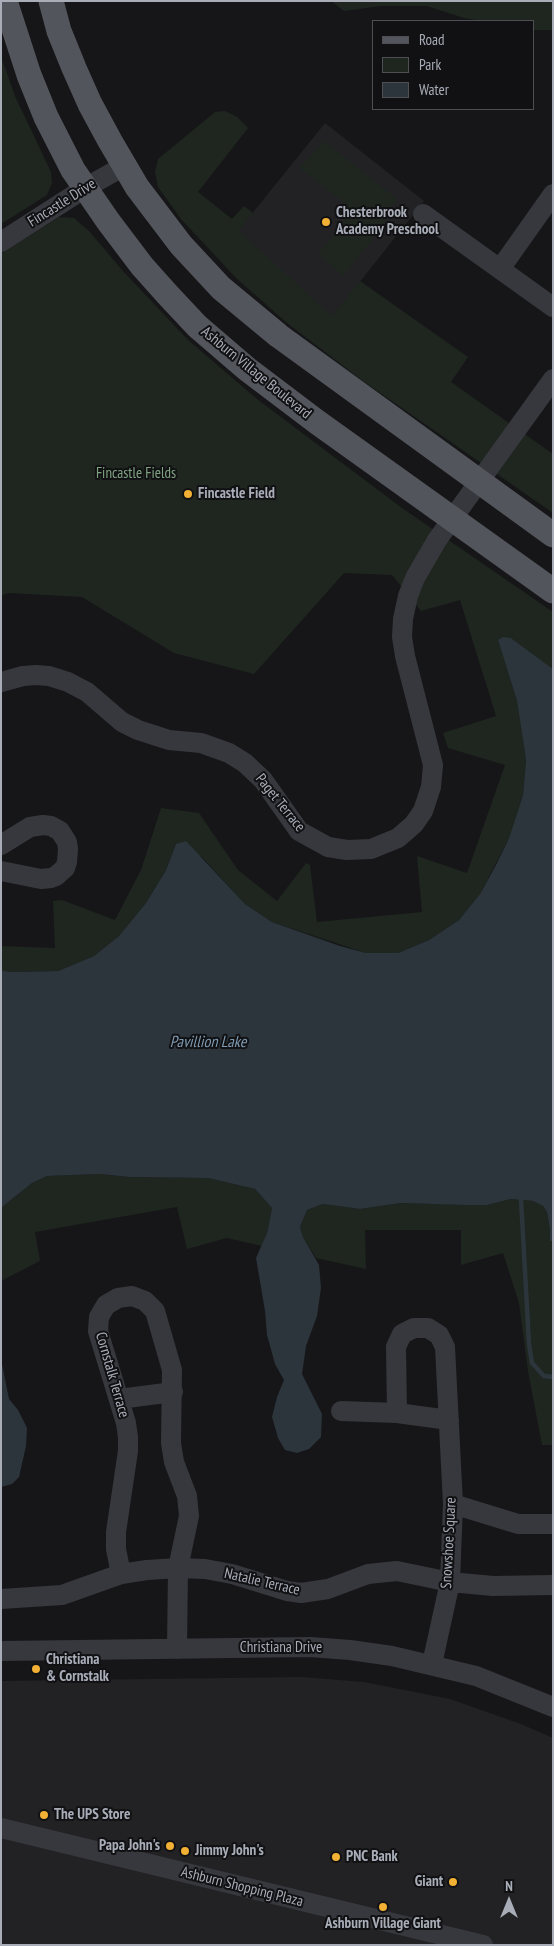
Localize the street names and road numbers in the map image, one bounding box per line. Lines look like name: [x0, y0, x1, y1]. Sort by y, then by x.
street label: Fincastle Drive: [25, 175, 99, 231]
street label: Ashburn Village Boulevard: [197, 323, 315, 423]
street label: Paget Terrace: [251, 770, 309, 836]
street label: Cornstalk Terrace: [91, 1330, 133, 1420]
street label: Snowshoe Square: [438, 1497, 460, 1589]
street label: Natalie Terrace: [222, 1565, 302, 1599]
street label: Christiana Drive: [240, 1639, 322, 1657]
street label: Ashburn Shopping Plaza: [179, 1863, 305, 1911]

